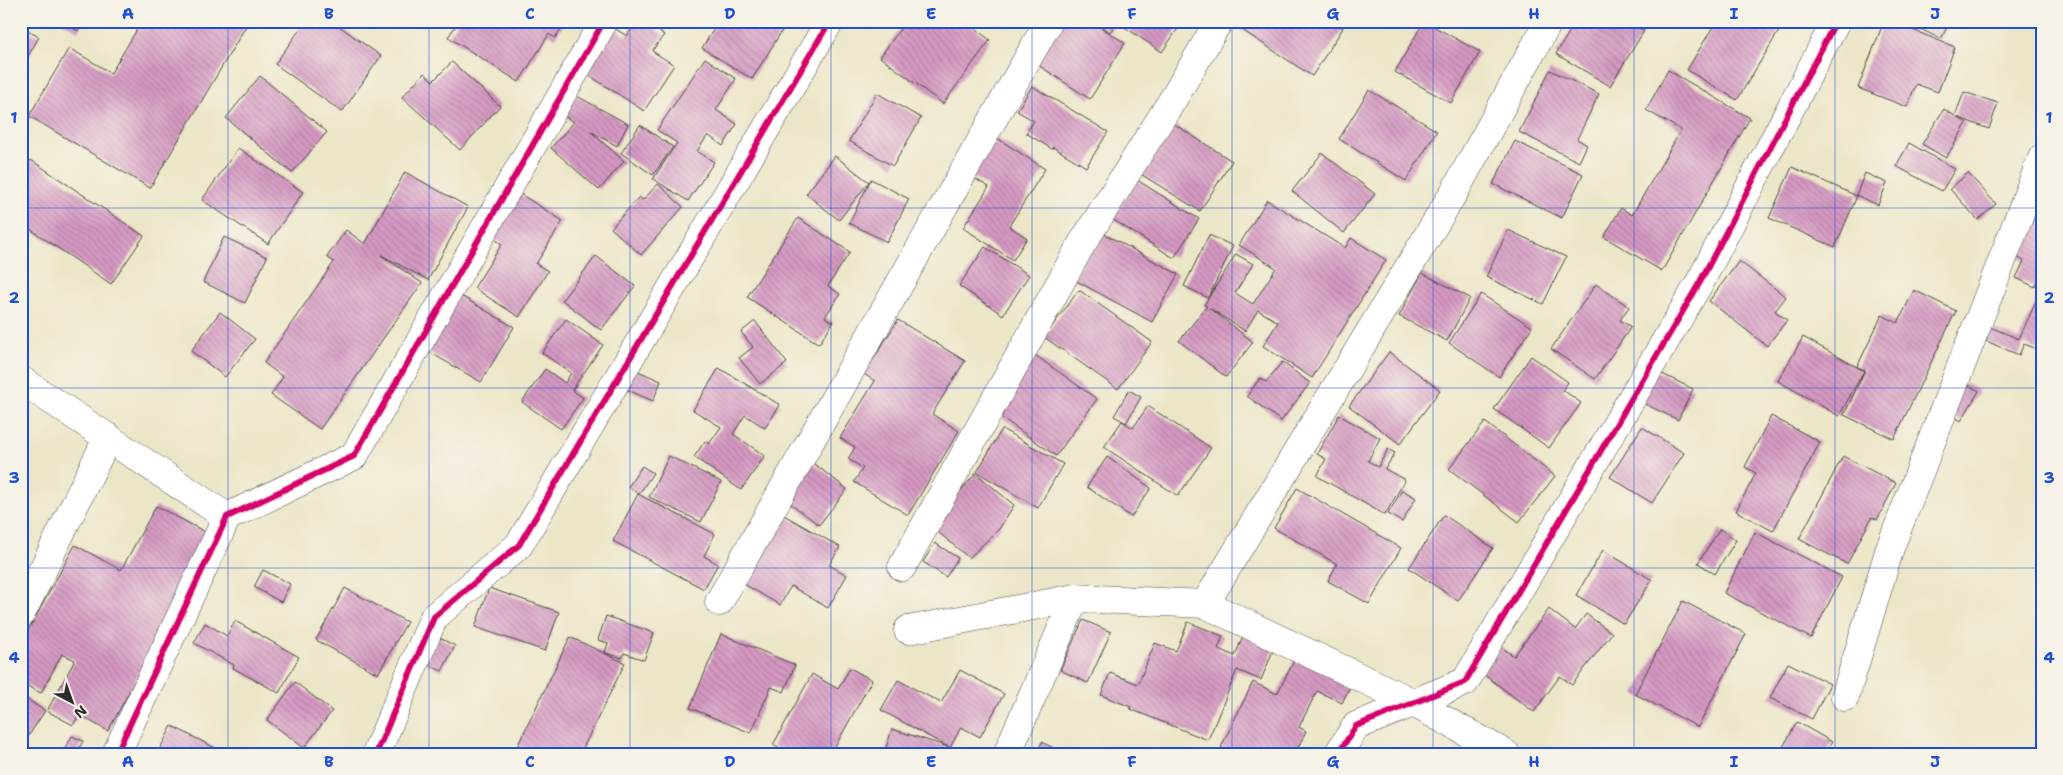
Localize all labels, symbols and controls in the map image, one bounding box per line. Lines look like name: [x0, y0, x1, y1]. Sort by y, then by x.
text: A: [122, 3, 134, 24]
text: B: [324, 3, 334, 24]
text: C: [525, 3, 535, 24]
text: D: [724, 3, 736, 24]
text: E: [926, 3, 936, 24]
text: F: [1127, 3, 1137, 24]
text: G: [1327, 3, 1340, 24]
text: H: [1528, 3, 1540, 24]
text: I: [1730, 3, 1739, 24]
text: J: [1930, 3, 1940, 24]
text: 1: [10, 107, 18, 128]
text: 1: [2045, 107, 2053, 128]
text: 2: [8, 287, 20, 308]
text: 2: [2043, 287, 2055, 308]
text: 3: [8, 467, 20, 488]
text: 3: [2043, 467, 2055, 488]
text: 4: [8, 647, 20, 668]
text: 4: [2043, 647, 2055, 668]
north arrow: [48, 678, 98, 728]
text: N: [70, 701, 91, 722]
text: A: [122, 751, 134, 772]
text: B: [324, 751, 334, 772]
text: C: [525, 751, 535, 772]
text: D: [724, 751, 736, 772]
text: E: [926, 751, 936, 772]
text: F: [1127, 751, 1137, 772]
text: G: [1327, 751, 1340, 772]
text: H: [1528, 751, 1540, 772]
text: I: [1730, 751, 1739, 772]
text: J: [1930, 751, 1940, 772]

